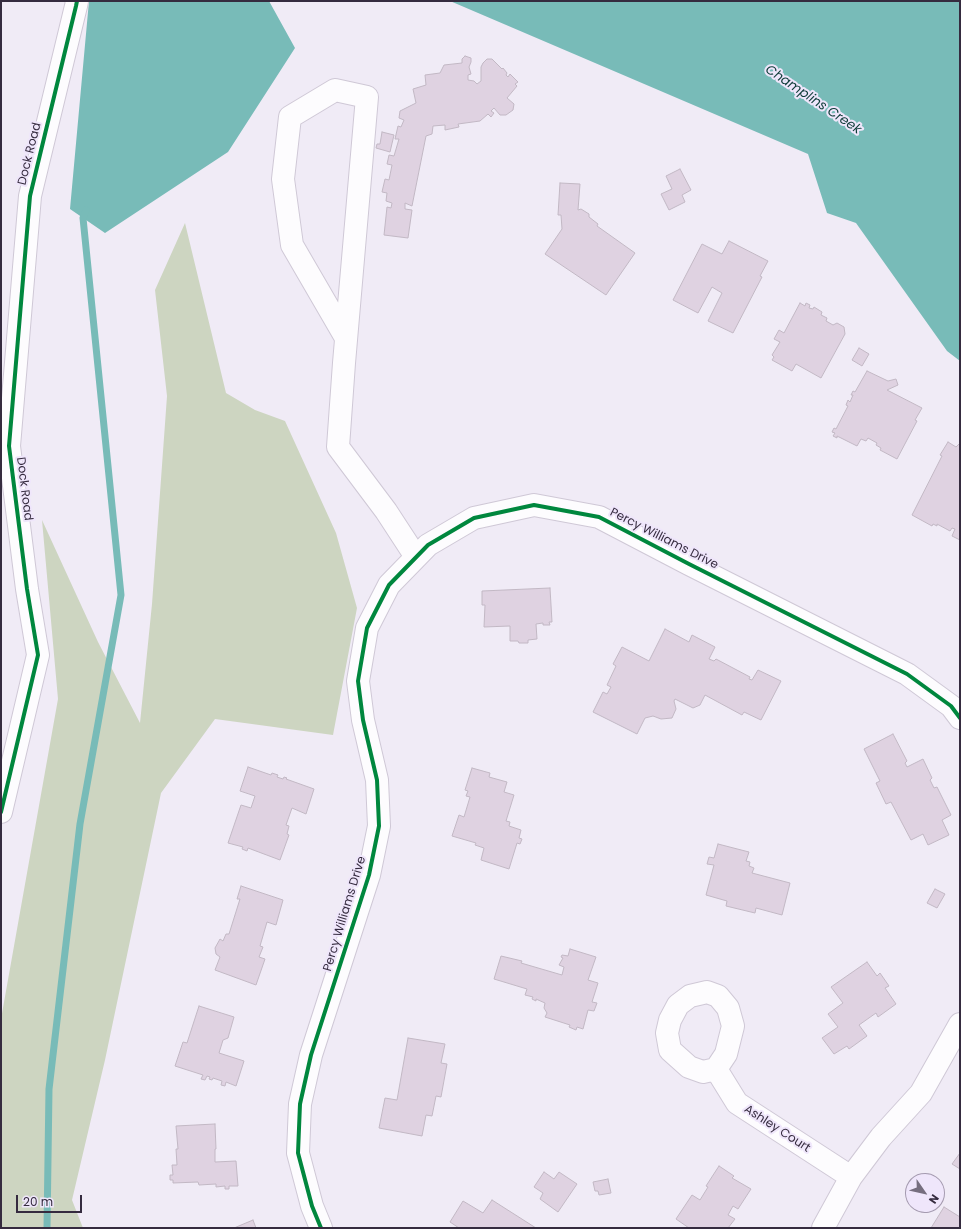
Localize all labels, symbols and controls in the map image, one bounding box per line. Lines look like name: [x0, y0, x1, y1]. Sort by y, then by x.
water label: Champlins Creek: [762, 62, 864, 138]
street label: Dock Road: [15, 121, 45, 187]
street label: Dock Road: [13, 456, 35, 522]
street label: Percy Williams Drive: [607, 505, 721, 573]
street label: Percy Williams Drive: [321, 855, 369, 973]
street label: Ashley Court: [741, 1102, 813, 1156]
north arrow: [905, 1173, 945, 1213]
scale bar: [18, 1187, 84, 1213]
text: N: [925, 1191, 943, 1207]
text: 20 m: [23, 1193, 53, 1210]

